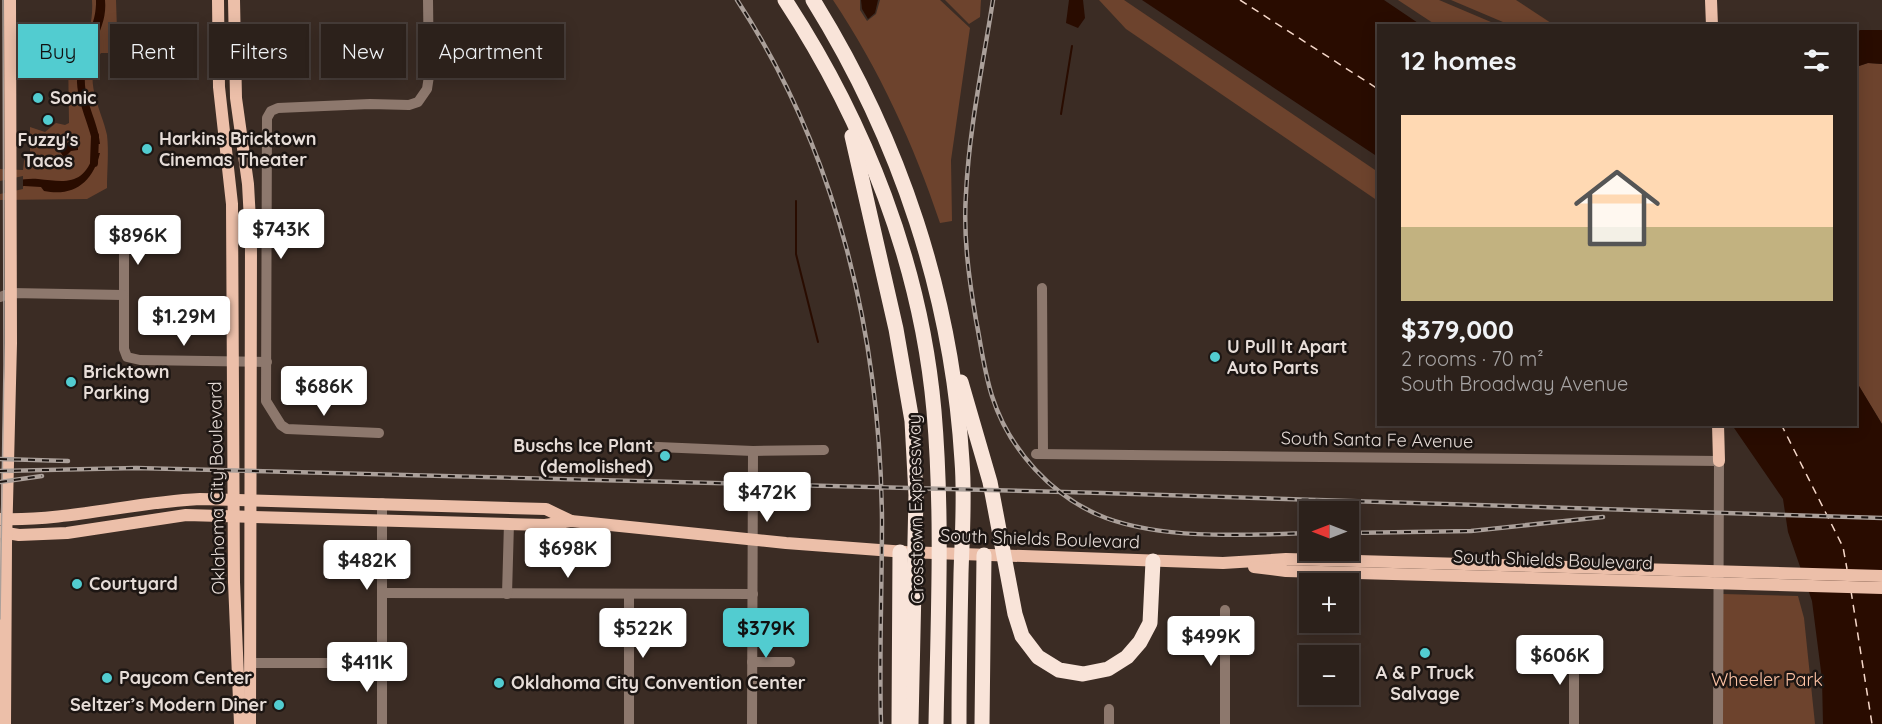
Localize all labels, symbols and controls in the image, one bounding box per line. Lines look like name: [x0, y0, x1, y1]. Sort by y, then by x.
chip: Buy: [18, 24, 98, 78]
chip: Rent: [110, 24, 197, 78]
chip: Filters: [209, 24, 309, 78]
chip: New: [321, 24, 406, 78]
chip: Apartment: [418, 24, 564, 78]
text: 12 homes: [1401, 44, 1517, 77]
icon: filters: [1800, 44, 1833, 77]
place label: Sonic: [50, 86, 96, 109]
marker: Sonic: [31, 91, 45, 105]
marker: Fuzzy's Tacos: [41, 113, 55, 127]
place label: Harkins Bricktown Cinemas Theater: [159, 127, 317, 171]
place label: Fuzzy's Tacos: [18, 128, 79, 172]
marker: Harkins Bricktown Cinemas Theater: [140, 142, 154, 156]
icon: home: [1563, 154, 1671, 262]
pin: $743K: [239, 209, 323, 260]
pin: $896K: [96, 215, 180, 266]
text: $743K: [252, 216, 310, 241]
text: $896K: [109, 222, 167, 247]
pin: $1.29M: [135, 296, 233, 347]
text: $1.29M: [152, 303, 216, 328]
text: $379,000: [1401, 313, 1514, 346]
place label: U Pull It Apart Auto Parts: [1227, 335, 1347, 379]
text: 2 rooms · 70 m²: [1401, 346, 1544, 371]
marker: U Pull It Apart Auto Parts: [1208, 350, 1222, 364]
place label: Bricktown Parking: [83, 360, 170, 404]
pin: $686K: [282, 366, 366, 417]
text: South Broadway Avenue: [1401, 371, 1628, 396]
text: $686K: [295, 373, 353, 398]
marker: Bricktown Parking: [64, 375, 78, 389]
street label: Oklahoma City Boulevard: [203, 381, 230, 595]
street label: Crosstown Expressway: [902, 414, 929, 604]
street label: South Santa Fe Avenue: [1281, 426, 1473, 453]
place label: Buschs Ice Plant (demolished): [513, 434, 653, 478]
marker: Buschs Ice Plant (demolished): [658, 449, 672, 463]
pin: $472K: [725, 472, 809, 523]
text: $472K: [738, 479, 796, 504]
north arrow: [1299, 501, 1359, 561]
map controls: [1299, 501, 1359, 705]
street label: South Shields Boulevard: [940, 524, 1140, 553]
pin: $698K: [526, 528, 610, 579]
text: $698K: [539, 535, 597, 560]
pin: $482K: [325, 540, 409, 591]
street label: South Shields Boulevard: [1453, 545, 1653, 574]
text: $482K: [337, 547, 397, 572]
place label: Courtyard: [89, 572, 178, 595]
button: +: [1299, 573, 1359, 633]
marker: Courtyard: [70, 577, 84, 591]
pin: $522K: [601, 608, 685, 659]
pin: $379K: [724, 608, 808, 659]
text: $522K: [613, 615, 673, 640]
text: $379K: [737, 615, 795, 640]
pin: $499K: [1169, 616, 1253, 667]
text: $499K: [1181, 623, 1241, 648]
pin: $606K: [1518, 635, 1602, 686]
pin: $411K: [325, 642, 409, 693]
text: $606K: [1530, 642, 1590, 667]
button: −: [1299, 645, 1359, 705]
marker: A & P Truck Salvage: [1418, 646, 1432, 660]
text: $411K: [341, 649, 393, 674]
place label: A & P Truck Salvage: [1376, 661, 1474, 705]
place label: Paycom Center: [119, 666, 252, 689]
park label: Wheeler Park: [1711, 668, 1823, 691]
marker: Paycom Center: [100, 671, 114, 685]
place label: Oklahoma City Convention Center: [511, 671, 806, 694]
marker: Oklahoma City Convention Center: [492, 676, 506, 690]
place label: Seltzer’s Modern Diner: [70, 693, 267, 716]
marker: Seltzer’s Modern Diner: [272, 698, 286, 712]

